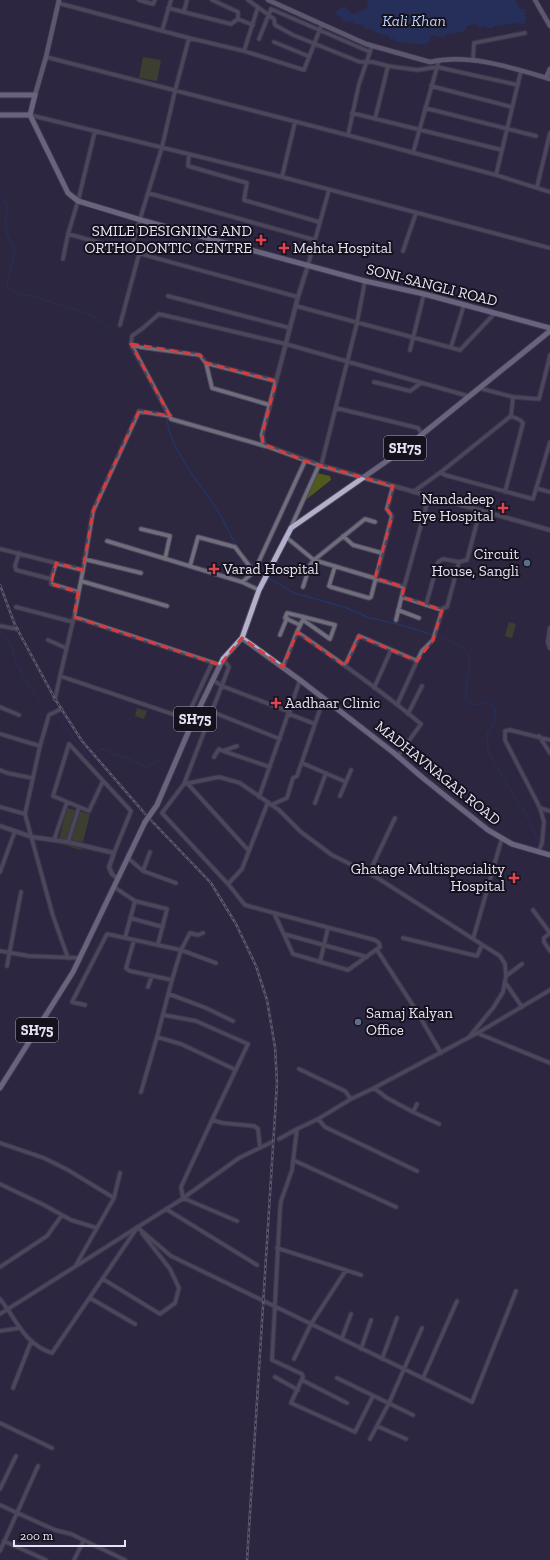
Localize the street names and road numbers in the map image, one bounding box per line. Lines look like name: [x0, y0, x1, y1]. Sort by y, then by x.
street label: SONI-SANGLI ROAD: [365, 260, 499, 310]
road number: SH75: [384, 436, 426, 460]
road number: SH75: [174, 707, 216, 731]
street label: MADHAVNAGAR ROAD: [372, 717, 504, 829]
road number: SH75: [16, 1018, 58, 1042]

